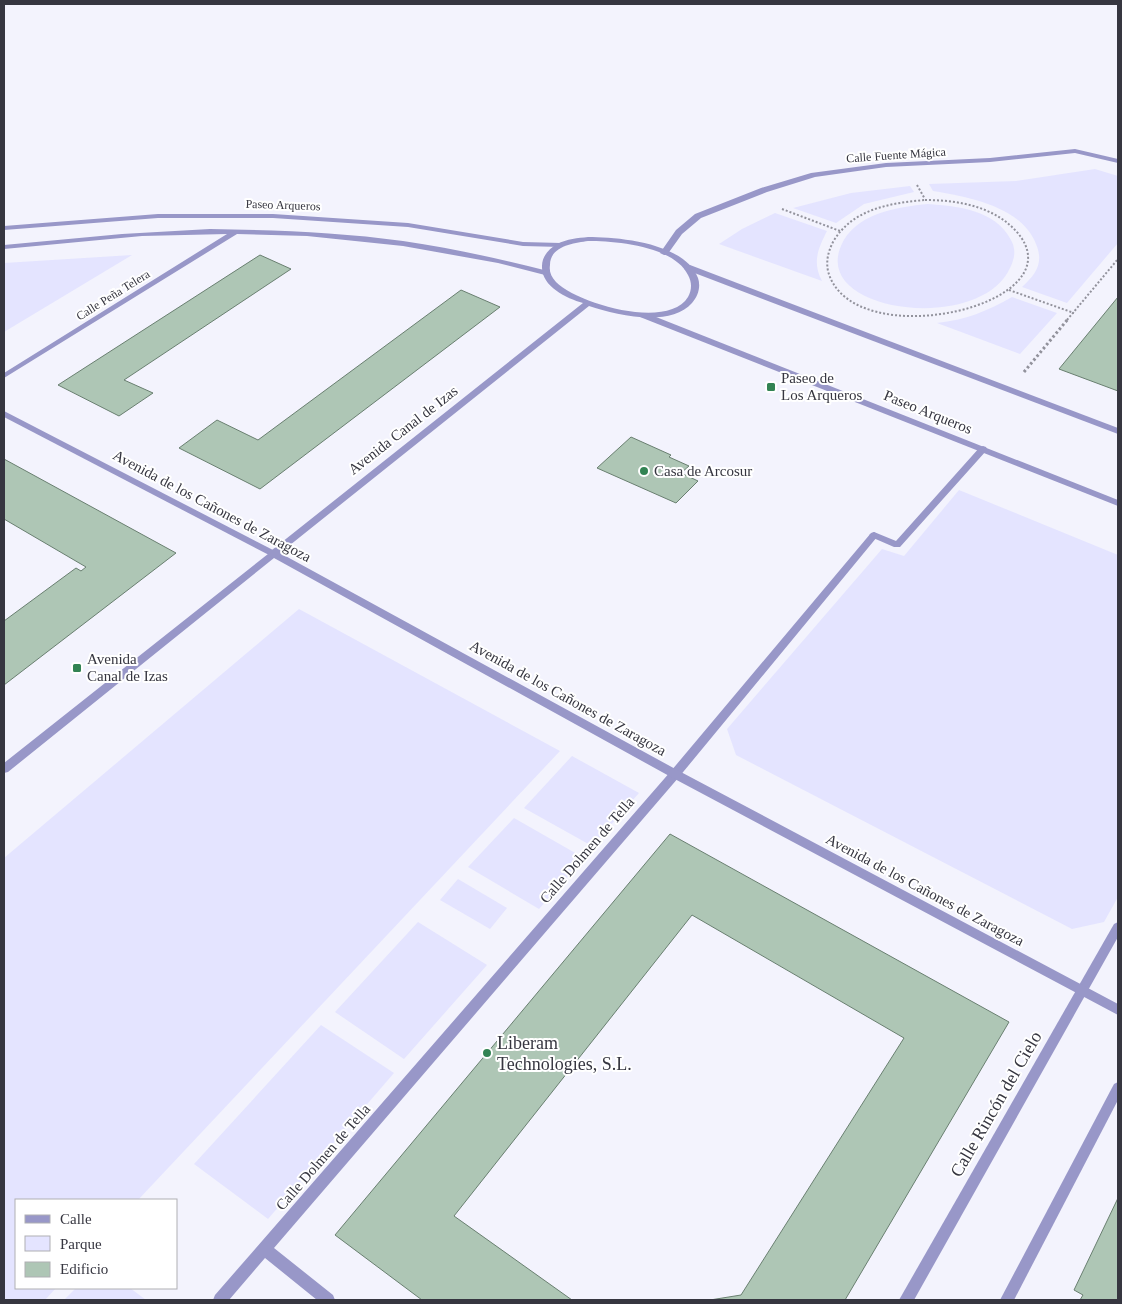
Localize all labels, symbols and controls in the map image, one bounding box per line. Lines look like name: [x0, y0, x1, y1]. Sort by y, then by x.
street label: Calle Fuente Mágica: [846, 144, 947, 165]
street label: Paseo Arqueros: [245, 197, 321, 213]
street label: Calle Peña Telera: [74, 266, 153, 323]
place label: Paseo de Los Arqueros: [781, 370, 862, 403]
marker: Paseo de Los Arqueros: [765, 381, 777, 393]
street label: Avenida Canal de Izas: [345, 382, 461, 478]
street label: Paseo Arqueros: [882, 387, 975, 437]
street label: Avenida de los Cañones de Zaragoza: [110, 447, 314, 565]
place label: Casa de Arcosur: [654, 463, 752, 479]
marker: Casa de Arcosur: [638, 465, 650, 477]
street label: Avenida de los Cañones de Zaragoza: [467, 637, 669, 759]
place label: Avenida Canal de Izas: [87, 651, 168, 684]
marker: Avenida Canal de Izas: [71, 662, 83, 674]
street label: Calle Dolmen de Tella: [537, 794, 638, 906]
street label: Avenida de los Cañones de Zaragoza: [823, 831, 1027, 949]
street label: Calle Rincón del Cielo: [946, 1028, 1046, 1180]
place label: Liberam Technologies, S.L.: [497, 1033, 632, 1074]
marker: Liberam Technologies, S.L.: [481, 1047, 493, 1059]
street label: Calle Dolmen de Tella: [273, 1101, 374, 1213]
legend: [15, 1199, 178, 1289]
text: Calle: [60, 1211, 92, 1227]
text: Parque: [60, 1236, 102, 1252]
text: Edificio: [60, 1261, 108, 1277]

